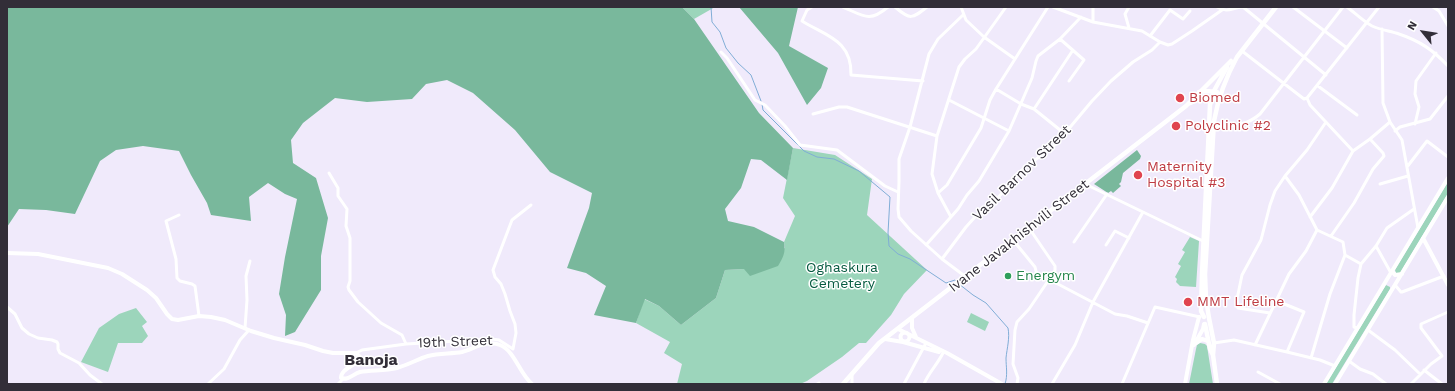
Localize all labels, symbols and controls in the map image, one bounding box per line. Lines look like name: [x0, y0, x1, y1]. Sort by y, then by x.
north arrow: [1403, 12, 1443, 52]
text: N: [1405, 19, 1420, 33]
place label: Biomed: [1189, 90, 1240, 106]
marker: Biomed: [1174, 92, 1186, 104]
place label: Polyclinic #2: [1185, 118, 1271, 134]
marker: Polyclinic #2: [1170, 120, 1182, 132]
street label: Vasil Barnov Street: [969, 122, 1075, 224]
place label: Maternity Hospital #3: [1147, 159, 1225, 192]
marker: Maternity Hospital #3: [1132, 169, 1144, 181]
street label: Ivane Javakhishvili Street: [946, 176, 1092, 296]
park label: Oghaskura Cemetery: [806, 260, 878, 292]
place label: Energym: [1016, 268, 1075, 284]
marker: Energym: [1003, 271, 1013, 281]
place label: MMT Lifeline: [1197, 294, 1284, 310]
marker: MMT Lifeline: [1182, 296, 1194, 308]
street label: 19th Street: [417, 332, 493, 352]
district label: Banoja: [344, 350, 398, 370]

